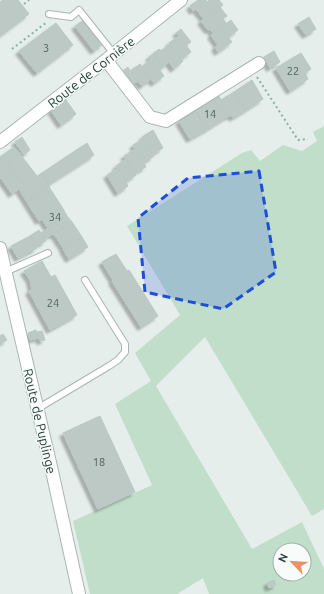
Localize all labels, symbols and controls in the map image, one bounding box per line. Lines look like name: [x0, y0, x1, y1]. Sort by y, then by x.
street label: Route de Cornière: [45, 34, 137, 110]
house number: 3: [43, 42, 49, 54]
house number: 22: [287, 65, 299, 77]
house number: 14: [204, 108, 216, 120]
house number: 34: [49, 211, 61, 223]
house number: 24: [47, 297, 59, 309]
street label: Route de Puplinge: [21, 367, 59, 475]
house number: 18: [93, 456, 105, 468]
north arrow: [272, 542, 312, 582]
text: N: [276, 552, 290, 564]

